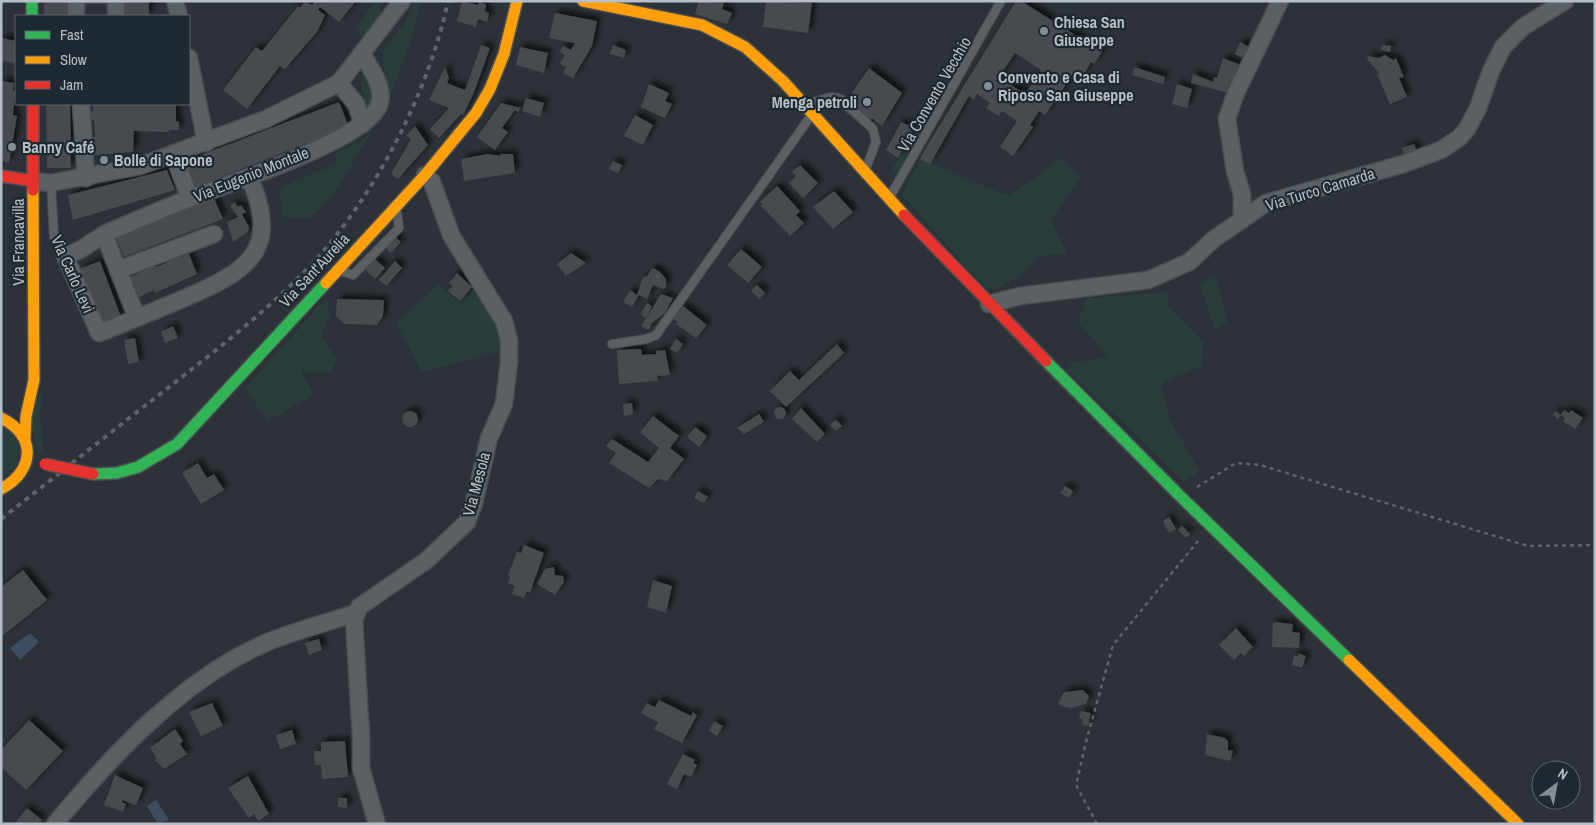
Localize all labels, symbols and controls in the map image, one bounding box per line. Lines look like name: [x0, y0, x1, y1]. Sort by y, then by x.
place label: Chiesa San Giuseppe: [1054, 11, 1125, 51]
legend: [15, 15, 190, 105]
text: Fast: [60, 24, 84, 45]
marker: Chiesa San Giuseppe: [1038, 25, 1050, 37]
street label: Via Convento Vecchio: [892, 32, 976, 156]
text: Slow: [60, 49, 87, 70]
place label: Convento e Casa di Riposo San Giuseppe: [998, 66, 1134, 106]
text: Jam: [60, 74, 83, 95]
marker: Convento e Casa di Riposo San Giuseppe: [982, 80, 994, 92]
place label: Menga petroli: [772, 91, 857, 113]
marker: Menga petroli: [861, 96, 873, 108]
place label: Banny Café: [22, 136, 94, 158]
marker: Banny Café: [6, 141, 18, 153]
street label: Via Eugenio Montale: [190, 141, 312, 207]
place label: Bolle di Sapone: [114, 149, 212, 171]
marker: Bolle di Sapone: [98, 154, 110, 166]
street label: Via Turco Camarda: [1263, 162, 1378, 216]
street label: Via Francavilla: [7, 198, 29, 286]
street label: Via Sant'Aurelia: [274, 228, 355, 312]
street label: Via Carlo Levi: [46, 232, 100, 316]
street label: Via Mesola: [457, 449, 495, 518]
north arrow: [1531, 760, 1581, 810]
text: N: [1555, 764, 1571, 784]

